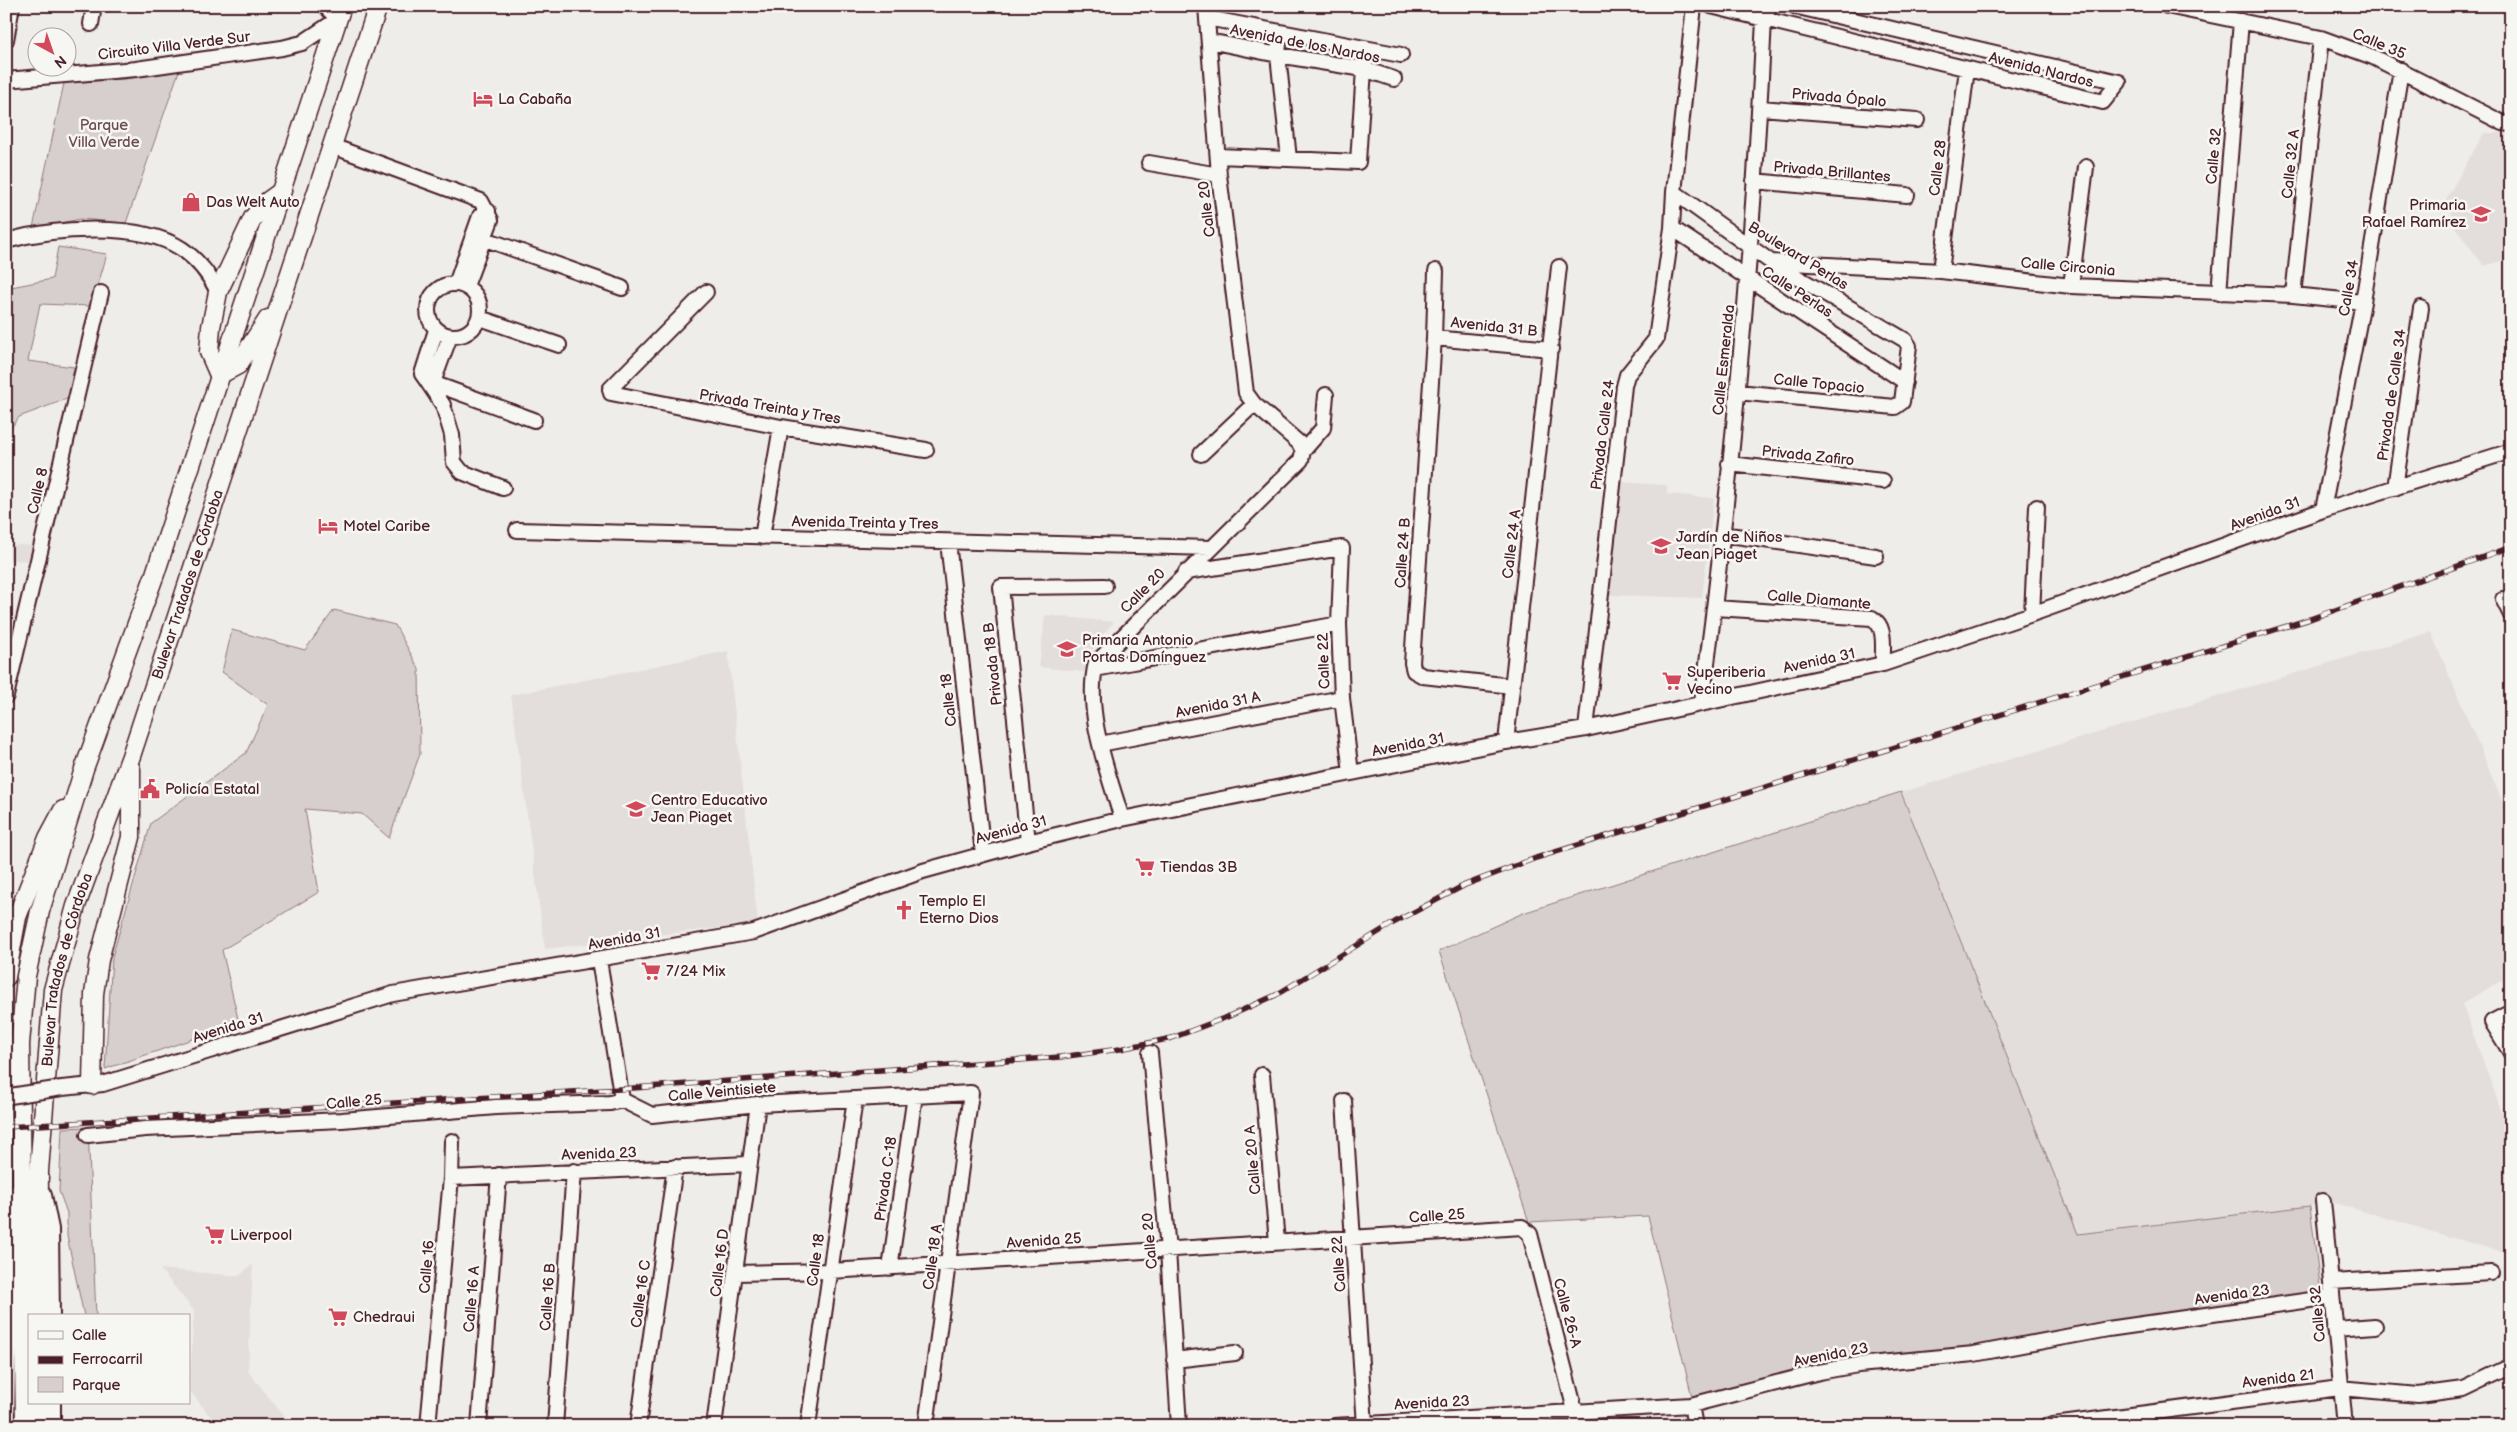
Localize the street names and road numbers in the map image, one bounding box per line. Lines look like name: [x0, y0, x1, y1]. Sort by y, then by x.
street label: Avenida de los Nardos: [1229, 20, 1382, 68]
street label: Calle 35: [2349, 24, 2409, 64]
street label: Circuito Villa Verde Sur: [97, 27, 252, 65]
street label: Avenida Nardos: [1987, 48, 2096, 92]
street label: Privada Ópalo: [1791, 84, 1887, 112]
street label: Calle 32: [2202, 127, 2226, 185]
street label: Calle 32 A: [2278, 127, 2304, 200]
street label: Calle 28: [1925, 139, 1951, 197]
street label: Privada Brillantes: [1773, 157, 1892, 187]
street label: Calle 20: [1194, 180, 1220, 238]
street label: Boulevard Perlas: [1744, 218, 1852, 295]
street label: Calle Circonia: [2020, 253, 2116, 281]
street label: Calle 34: [2335, 258, 2363, 318]
street label: Calle Perlas: [1758, 262, 1837, 322]
street label: Calle Esmeralda: [1709, 304, 1739, 416]
street label: Avenida 31 B: [1450, 313, 1538, 341]
street label: Privada de Calle 34: [2373, 328, 2411, 462]
street label: Calle Topacio: [1773, 370, 1865, 398]
street label: Privada Calle 24: [1587, 379, 1619, 491]
street label: Privada Treinta y Tres: [698, 385, 843, 429]
street label: Privada Zafiro: [1761, 442, 1855, 470]
street label: Calle 8: [23, 466, 53, 516]
street label: Bulevar Tratados de Córdoba: [147, 487, 228, 682]
street label: Avenida 31: [2228, 493, 2302, 535]
street label: Calle 24 A: [1498, 507, 1526, 580]
street label: Avenida Treinta y Tres: [791, 512, 939, 534]
street label: Calle 24 B: [1391, 517, 1415, 589]
street label: Calle 20: [1116, 564, 1170, 618]
street label: Calle Diamante: [1766, 586, 1872, 614]
street label: Privada 18 B: [979, 622, 1007, 706]
street label: Calle 22: [1314, 632, 1334, 690]
street label: Avenida 31: [1781, 644, 1857, 678]
street label: Calle 18: [937, 672, 961, 727]
street label: Avenida 31 A: [1174, 687, 1263, 723]
street label: Avenida 31: [1370, 729, 1446, 761]
street label: Avenida 31: [973, 811, 1049, 849]
street label: Bulevar Tratados de Córdoba: [38, 870, 97, 1067]
street label: Avenida 31: [586, 923, 662, 955]
street label: Avenida 31: [190, 1008, 266, 1048]
street label: Calle Veintisiete: [667, 1078, 777, 1106]
street label: Calle 25: [325, 1090, 383, 1114]
street label: Calle 20 A: [1240, 1124, 1265, 1195]
street label: Privada C-18: [871, 1135, 901, 1223]
street label: Avenida 23: [561, 1143, 637, 1165]
street label: Calle 25: [1408, 1205, 1466, 1227]
street label: Calle 20: [1138, 1212, 1162, 1270]
street label: Calle 18 A: [919, 1222, 947, 1291]
street label: Calle 16 D: [706, 1228, 734, 1298]
street label: Avenida 25: [1006, 1229, 1082, 1253]
street label: Calle 18: [803, 1232, 829, 1288]
street label: Calle 22: [1328, 1235, 1350, 1293]
street label: Calle 16: [415, 1239, 439, 1295]
street label: Calle 16 C: [627, 1258, 655, 1329]
street label: Calle 16 B: [536, 1262, 560, 1332]
street label: Calle 16 A: [460, 1264, 484, 1333]
street label: Calle 26-A: [1549, 1276, 1586, 1351]
street label: Avenida 23: [2193, 1280, 2271, 1310]
street label: Calle 32: [2306, 1285, 2330, 1343]
street label: Avenida 23: [1792, 1338, 1870, 1372]
street label: Avenida 21: [2241, 1365, 2315, 1393]
street label: Avenida 23: [1394, 1392, 1470, 1414]

